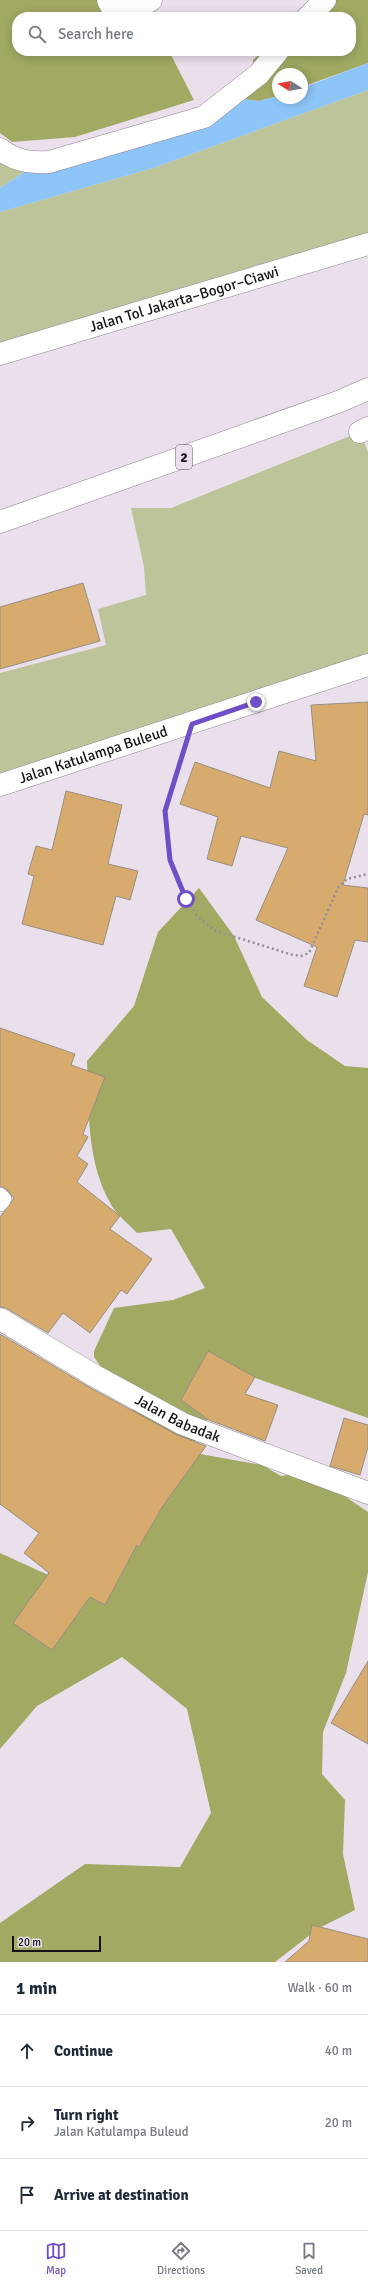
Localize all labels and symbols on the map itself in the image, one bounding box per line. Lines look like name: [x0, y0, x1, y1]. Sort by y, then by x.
north arrow: [272, 68, 308, 104]
street label: Jalan Tol Jakarta–Bogor–Ciawi: [87, 262, 281, 336]
road number: 2: [176, 445, 192, 469]
route end: [247, 693, 265, 711]
street label: Jalan Katulampa Buleud: [16, 722, 170, 787]
route start: [177, 890, 195, 908]
street label: Jalan Babadak: [132, 1391, 223, 1446]
scale bar: [12, 1934, 101, 1953]

